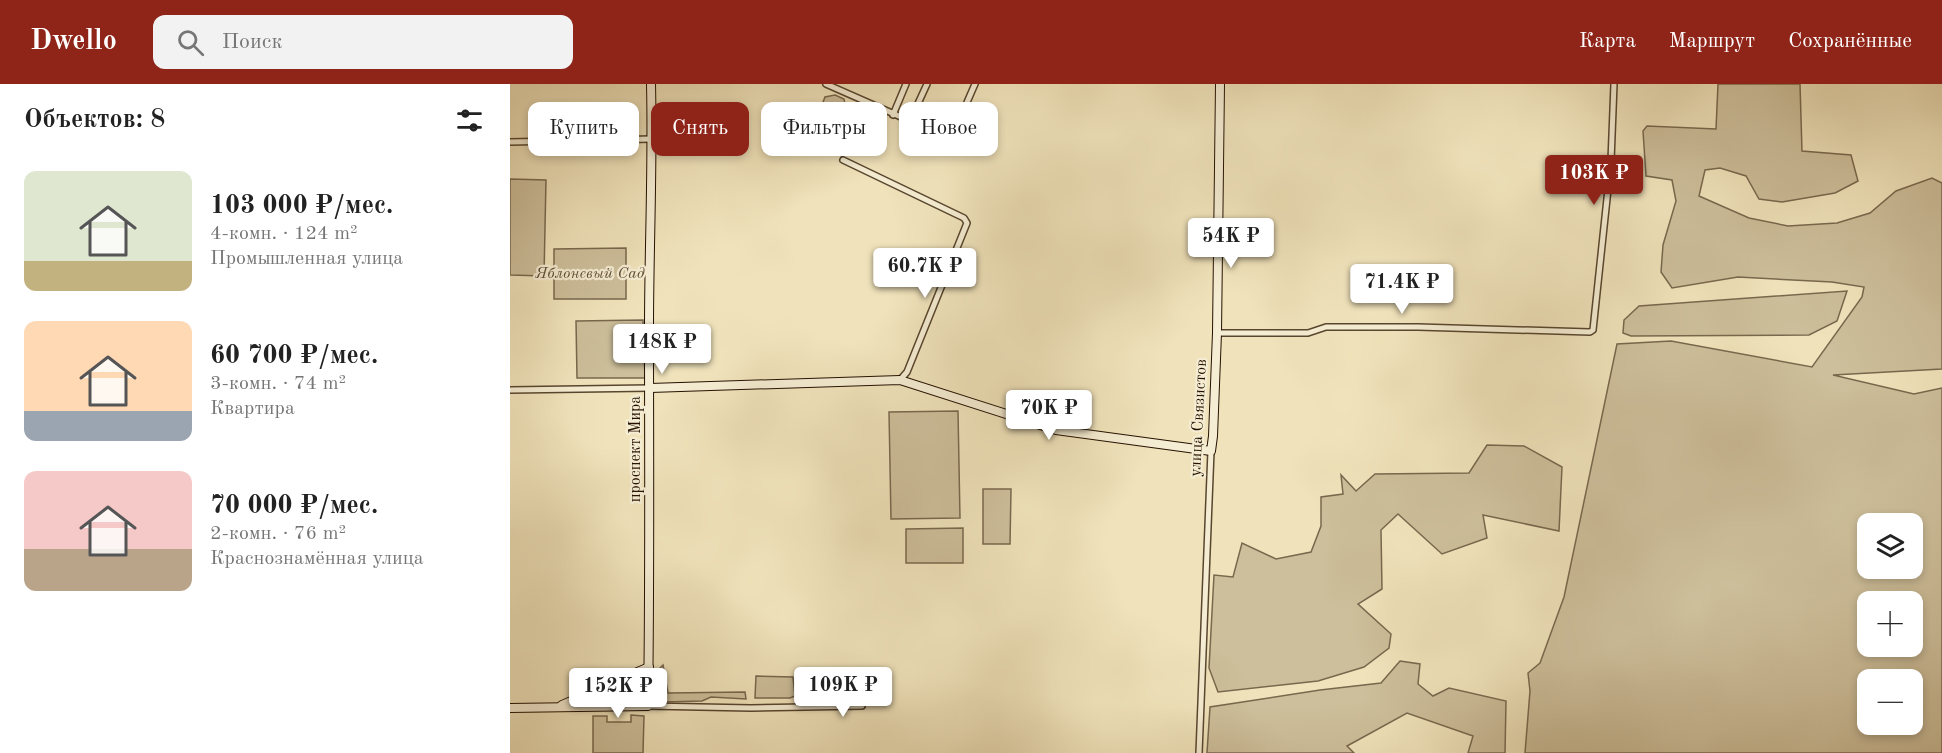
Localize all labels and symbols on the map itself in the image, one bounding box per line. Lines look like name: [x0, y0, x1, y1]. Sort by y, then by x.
pin: 103K ₽: [1545, 155, 1643, 206]
pin: 54K ₽: [1189, 218, 1273, 269]
pin: 60.7K ₽: [870, 248, 980, 299]
pin: 71.4K ₽: [1347, 264, 1457, 315]
park label: Яблоневый Сад: [535, 266, 645, 282]
pin: 148K ₽: [613, 324, 711, 375]
street label: улица Связистов: [1188, 359, 1210, 477]
pin: 70K ₽: [1007, 390, 1091, 441]
street label: проспект Мира: [628, 396, 644, 502]
pin: 109K ₽: [794, 667, 892, 718]
pin: 152K ₽: [569, 668, 667, 719]

